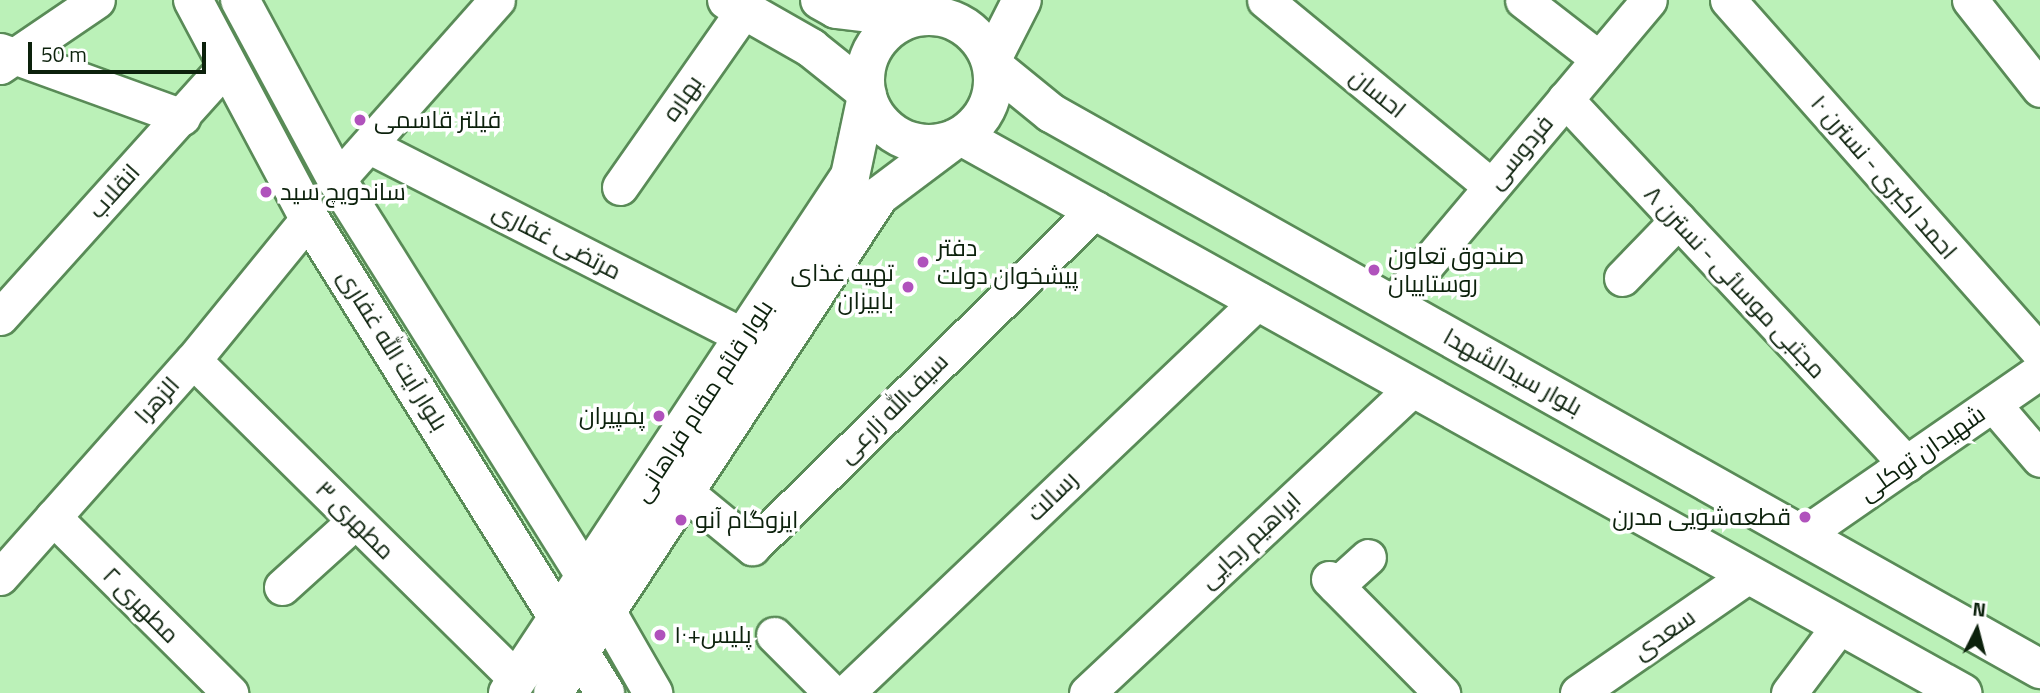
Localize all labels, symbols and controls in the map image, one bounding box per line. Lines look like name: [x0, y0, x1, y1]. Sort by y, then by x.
scale bar: [32, 28, 210, 72]
text: 50 m: [41, 38, 87, 70]
street label: احسان: [1344, 62, 1412, 124]
street label: بهاره: [656, 69, 708, 127]
street label: احمد اکبری - نسترن ۱۰: [1805, 89, 1963, 265]
place label: فیلتر قاسمی: [374, 106, 501, 134]
street label: فردوسی: [1481, 109, 1559, 195]
marker: فیلتر قاسمی: [352, 112, 368, 128]
street label: انقلاب: [82, 158, 146, 224]
place label: ساندویچ سید: [280, 178, 406, 206]
street label: مجتبی موسائی - نسترن ۸: [1638, 180, 1832, 384]
marker: ساندویچ سید: [258, 184, 274, 200]
street label: مرتضی غفاری: [488, 196, 626, 286]
place label: دفتر پیشخوان دولت: [937, 234, 1078, 290]
place label: صندوق تعاون روستاییان: [1388, 242, 1524, 298]
marker: دفتر پیشخوان دولت: [915, 254, 931, 270]
place label: تهیه غذای بابیزان: [791, 259, 894, 315]
marker: صندوق تعاون روستاییان: [1366, 262, 1382, 278]
street label: بلوار آیت الله غفاری: [332, 264, 454, 436]
marker: تهیه غذای بابیزان: [900, 279, 916, 295]
street label: بلوار قائم مقام فراهانی: [627, 295, 779, 507]
street label: بلوار سیدالشهدا: [1439, 322, 1587, 422]
street label: سیف‌الله زارعی: [832, 347, 954, 469]
street label: الزهرا: [129, 371, 185, 429]
street label: شهیدان توکلی: [1853, 399, 1991, 507]
place label: پمپیران: [579, 402, 645, 430]
marker: پمپیران: [651, 408, 667, 424]
street label: رسالت: [1021, 465, 1083, 527]
street label: مطهری ۳: [310, 475, 400, 565]
street label: ابراهیم رجایی: [1193, 486, 1307, 594]
place label: قطعه‌شویی مدرن: [1612, 503, 1791, 531]
place label: ایزوگام آنو: [695, 506, 798, 534]
marker: قطعه‌شویی مدرن: [1797, 509, 1813, 525]
marker: ایزوگام آنو: [673, 512, 689, 528]
street label: مطهری ۲: [97, 561, 185, 649]
text: N: [1971, 594, 1987, 624]
north arrow: [1942, 595, 2012, 665]
street label: سعدی: [1627, 602, 1701, 666]
place label: پلیس+۱۰: [674, 621, 752, 649]
marker: پلیس+۱۰: [652, 627, 668, 643]

